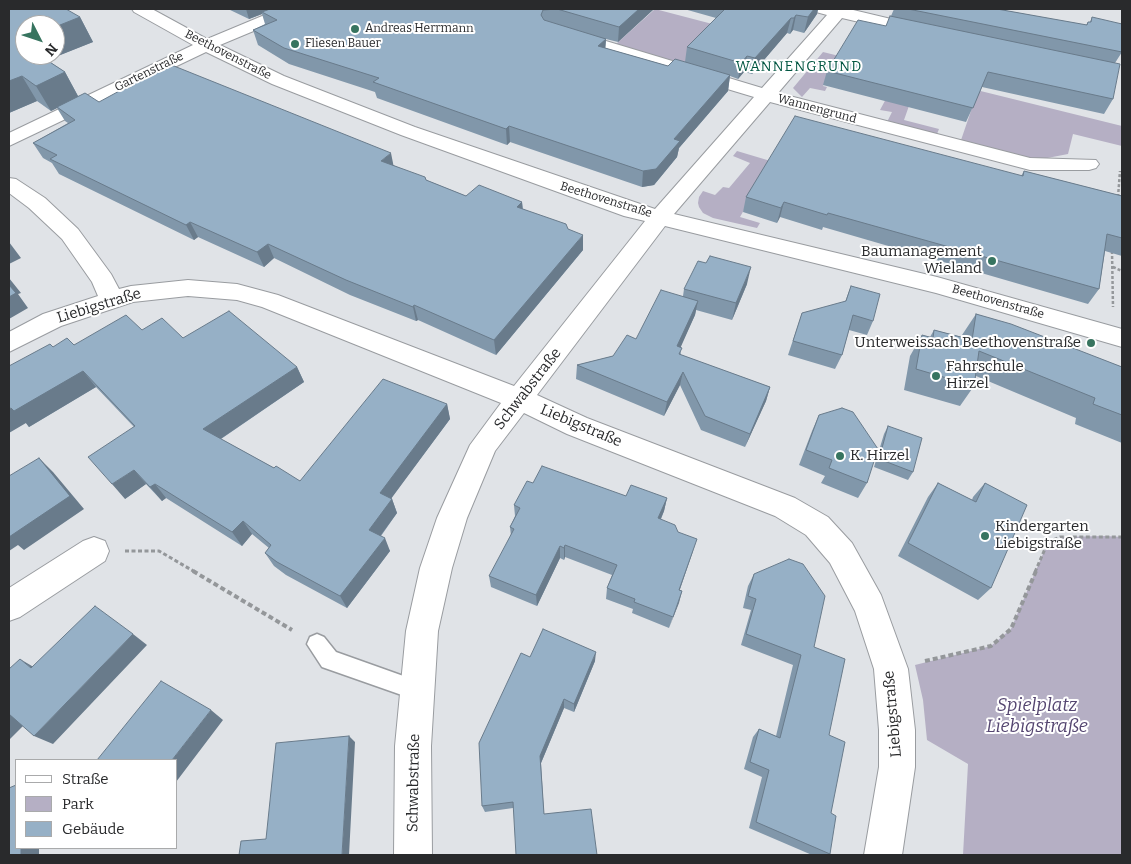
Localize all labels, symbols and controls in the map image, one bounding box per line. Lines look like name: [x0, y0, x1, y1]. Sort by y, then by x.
north arrow: [15, 15, 65, 65]
place label: Andreas Herrmann: [365, 22, 474, 36]
marker: Andreas Herrmann: [349, 23, 361, 35]
street label: Beethovenstraße: [182, 27, 274, 83]
place label: Fliesen Bauer: [305, 37, 381, 51]
marker: Fliesen Bauer: [289, 38, 301, 50]
text: N: [41, 40, 61, 59]
street label: Gartenstraße: [112, 49, 186, 95]
district label: WANNENGRUND: [734, 59, 864, 75]
street label: Wannengrund: [776, 92, 858, 126]
street label: Beethovenstraße: [558, 179, 654, 221]
place label: Baumanagement Wieland: [861, 243, 982, 278]
marker: Baumanagement Wieland: [986, 255, 998, 267]
street label: Beethovenstraße: [950, 282, 1046, 322]
street label: Liebigstraße: [55, 285, 143, 327]
place label: Unterweissach Beethovenstraße: [854, 334, 1081, 352]
marker: Unterweissach Beethovenstraße: [1085, 337, 1097, 349]
street label: Schwabstraße: [491, 345, 565, 433]
place label: Fahrschule Hirzel: [946, 358, 1024, 393]
marker: Fahrschule Hirzel: [930, 370, 942, 382]
street label: Liebigstraße: [537, 401, 625, 451]
place label: K. Hirzel: [850, 447, 909, 465]
marker: K. Hirzel: [834, 450, 846, 462]
place label: Kindergarten Liebigstraße: [995, 518, 1089, 553]
marker: Kindergarten Liebigstraße: [979, 530, 991, 542]
street label: Liebigstraße: [880, 670, 906, 758]
park label: Spielplatz Liebigstraße: [986, 695, 1088, 738]
street label: Schwabstraße: [404, 734, 424, 832]
legend: [15, 759, 178, 849]
text: Straße: [62, 770, 108, 788]
text: Park: [62, 795, 94, 813]
text: Gebäude: [62, 820, 125, 838]

